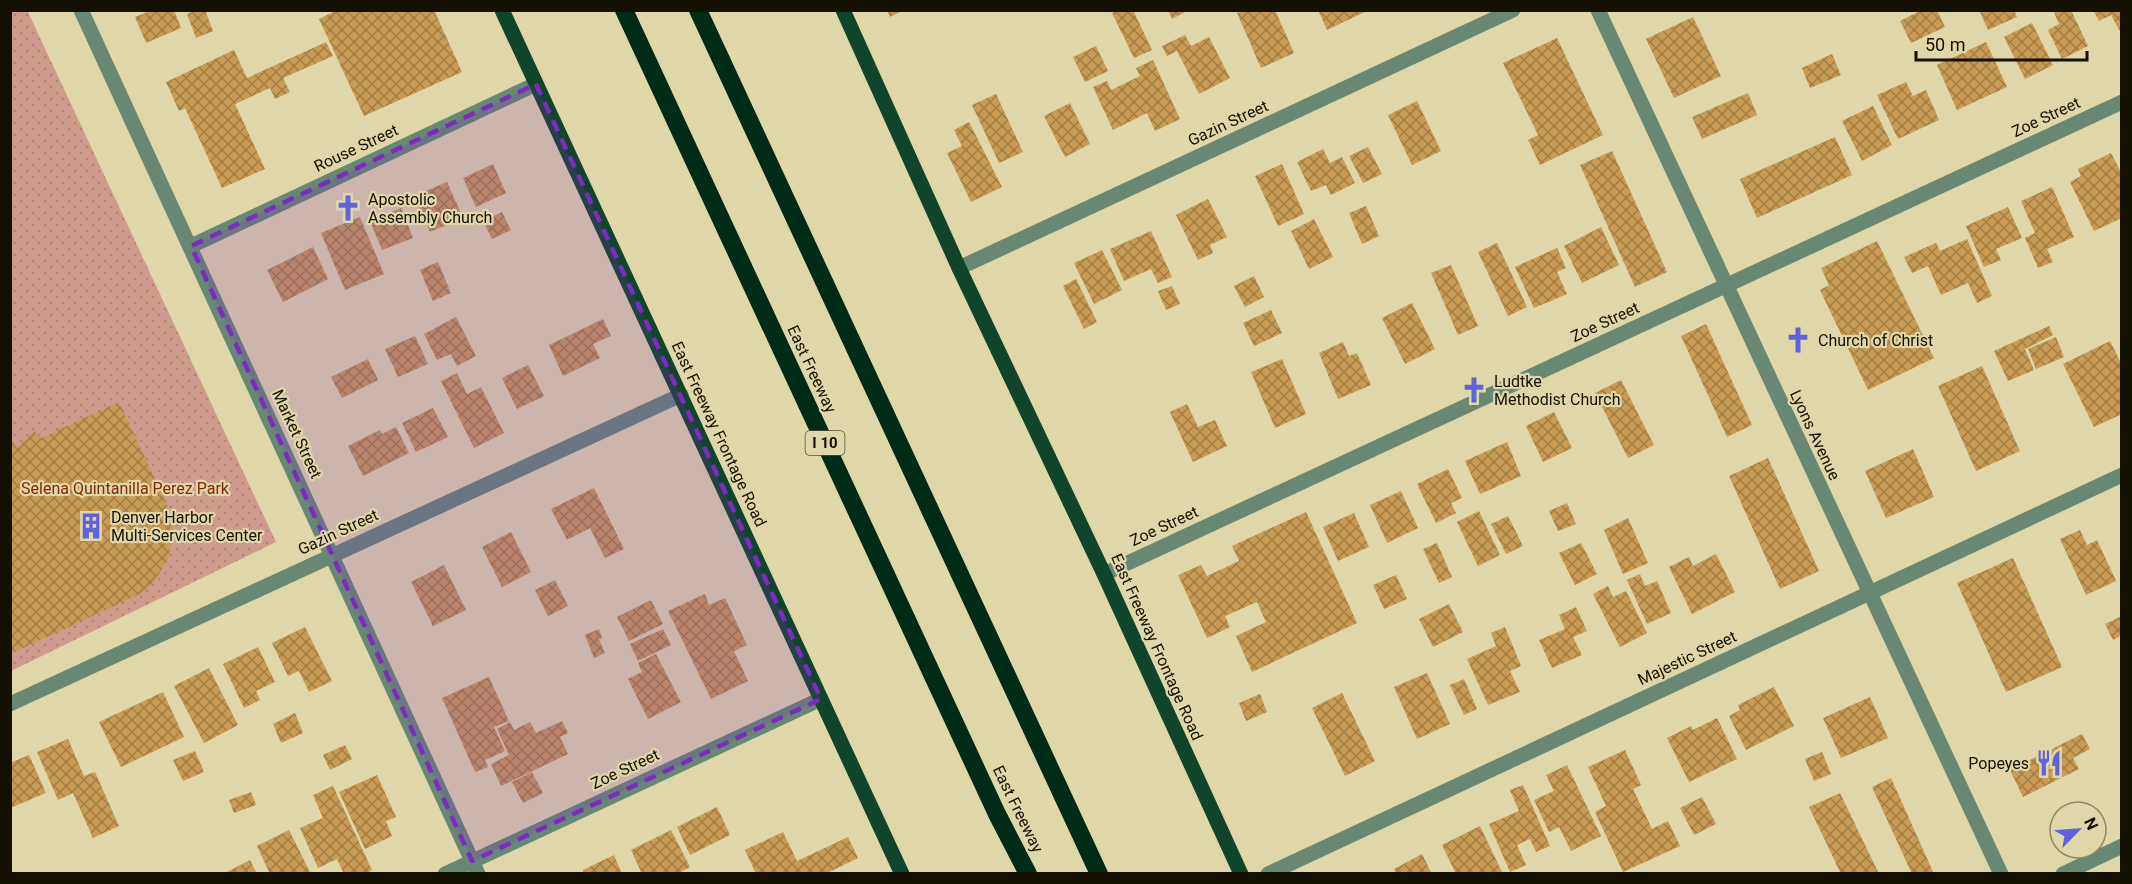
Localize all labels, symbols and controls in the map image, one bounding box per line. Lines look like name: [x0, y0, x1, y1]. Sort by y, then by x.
scale bar: [1916, 24, 2087, 62]
text: 50 m: [1925, 34, 1965, 55]
street label: Zoe Street: [2009, 93, 2083, 141]
street label: Gazin Street: [1185, 96, 1271, 150]
street label: Rouse Street: [311, 120, 401, 176]
place label: Apostolic Assembly Church: [368, 190, 492, 227]
church icon: Apostolic Assembly Church: [333, 193, 363, 223]
street label: Zoe Street: [1568, 298, 1642, 346]
street label: East Freeway: [783, 322, 841, 416]
church icon: Church of Christ: [1783, 325, 1813, 355]
place label: Church of Christ: [1818, 331, 1933, 350]
street label: East Freeway Frontage Road: [668, 338, 770, 530]
place label: Ludtke Methodist Church: [1494, 372, 1621, 409]
church icon: Ludtke Methodist Church: [1459, 375, 1489, 405]
street label: Market Street: [268, 387, 326, 481]
street label: Lyons Avenue: [1786, 387, 1844, 483]
road number: I 10: [806, 431, 844, 455]
park label: Selena Quintanilla Perez Park: [21, 479, 230, 498]
street label: Zoe Street: [1127, 502, 1201, 550]
street label: Gazin Street: [295, 505, 381, 559]
place label: Denver Harbor Multi-Services Center: [111, 508, 263, 545]
building icon: Denver Harbor Multi-Services Center: [76, 511, 106, 541]
street label: East Freeway Frontage Road: [1107, 551, 1207, 743]
street label: Majestic Street: [1635, 627, 1739, 689]
street label: Zoe Street: [588, 745, 662, 793]
restaurant icon: Popeyes: [2034, 748, 2064, 778]
place label: Popeyes: [1968, 754, 2029, 773]
street label: East Freeway: [989, 762, 1047, 856]
north arrow: [2048, 800, 2108, 860]
text: N: [2080, 815, 2102, 833]

